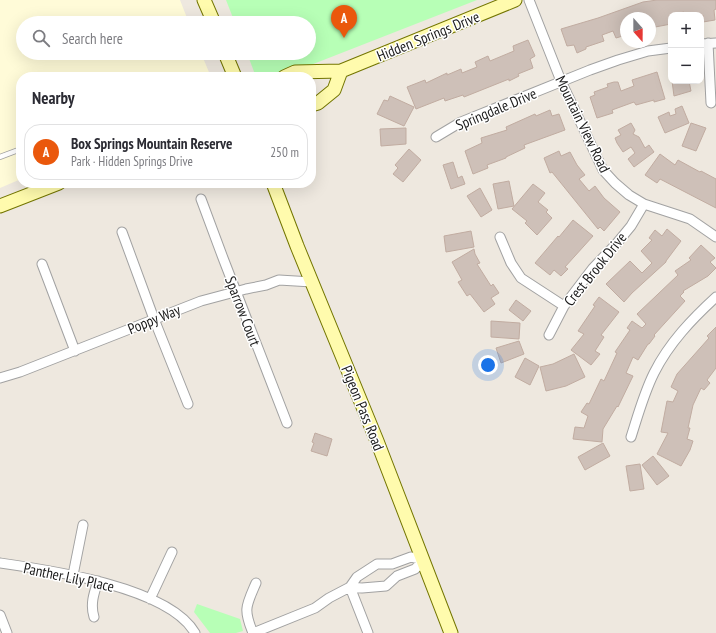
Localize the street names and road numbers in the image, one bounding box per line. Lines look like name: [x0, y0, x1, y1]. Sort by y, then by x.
street label: Hidden Springs Drive: [374, 7, 482, 65]
street label: Mountain View Road: [551, 72, 615, 176]
street label: Springdale Drive: [453, 83, 539, 135]
street label: Crest Brook Drive: [559, 228, 631, 310]
street label: Sparrow Court: [221, 273, 265, 349]
street label: Poppy Way: [125, 300, 183, 338]
street label: Pigeon Pass Road: [337, 363, 389, 453]
street label: Panther Lily Place: [22, 558, 116, 596]

